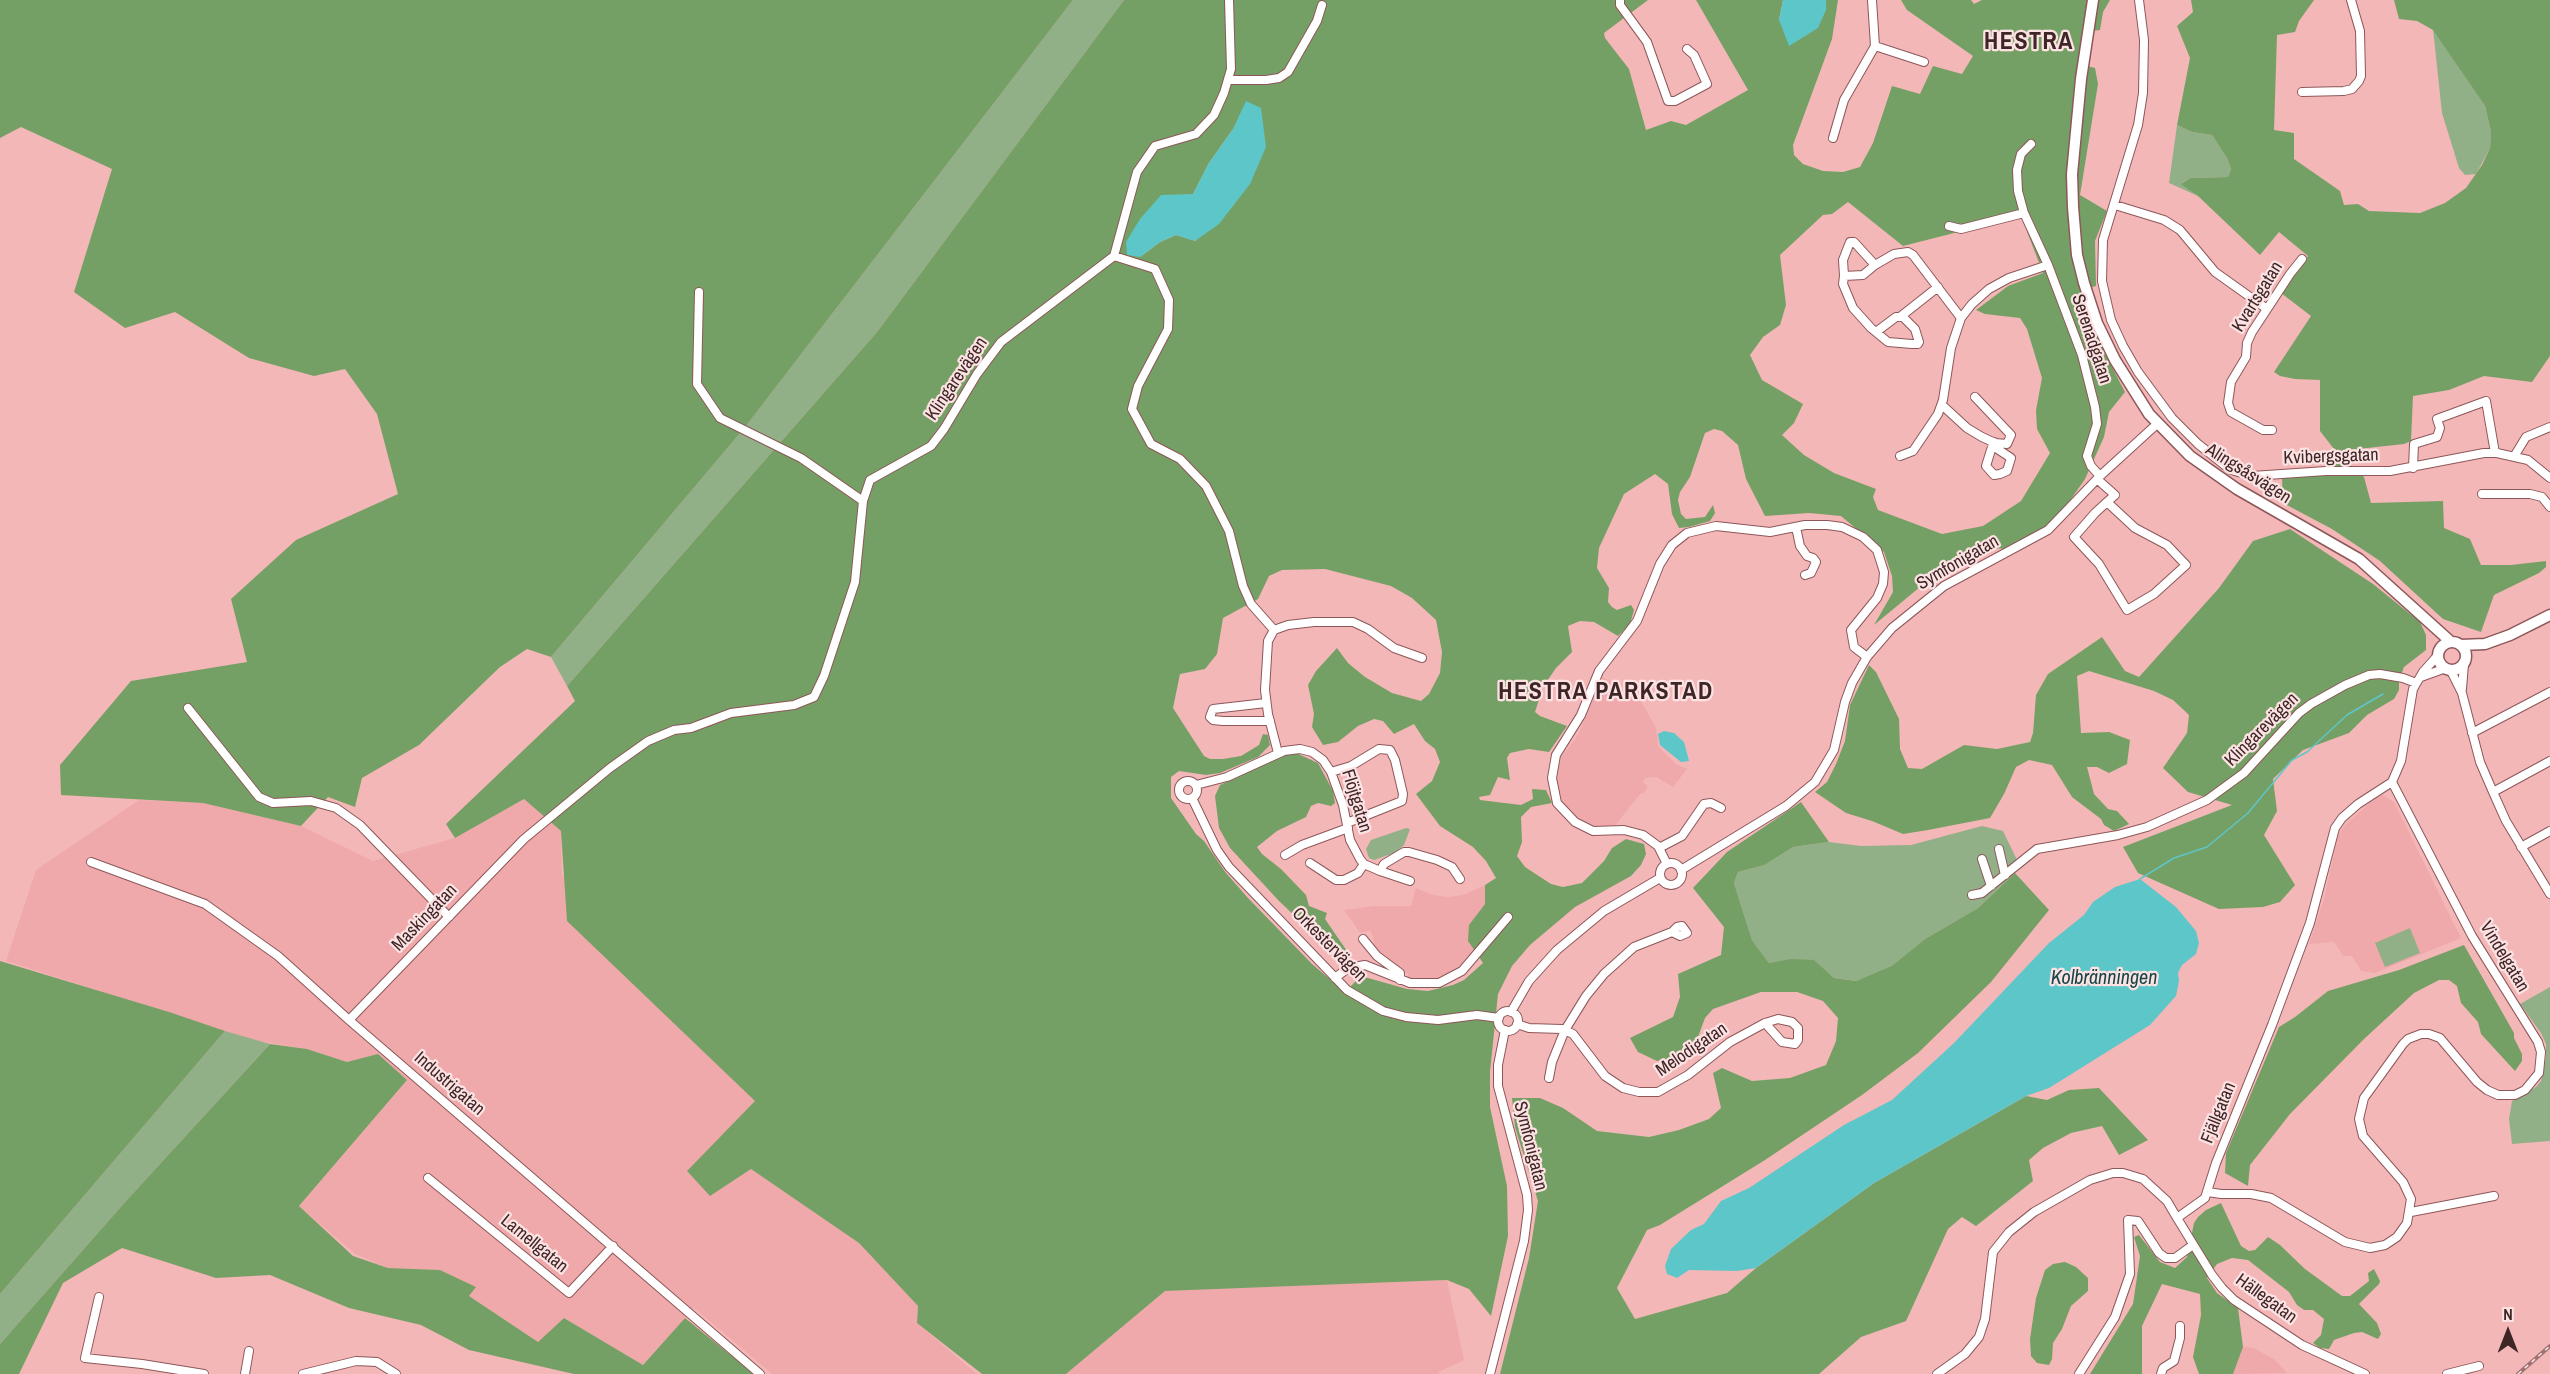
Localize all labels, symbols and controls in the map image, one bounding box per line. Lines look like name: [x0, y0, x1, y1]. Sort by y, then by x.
district label: HESTRA: [1984, 29, 2074, 57]
street label: Kvartsgatan: [2228, 258, 2288, 336]
street label: Serenadgatan: [2066, 292, 2116, 386]
street label: Klingarevägen: [921, 334, 993, 424]
street label: Alingsåsvägen: [2201, 439, 2295, 509]
street label: Kvibergsgatan: [2283, 445, 2379, 469]
street label: Symfonigatan: [1913, 531, 2003, 595]
district label: HESTRA PARKSTAD: [1498, 679, 1714, 707]
street label: Klingarevägen: [2221, 689, 2303, 771]
street label: Flöjtgatan: [1336, 767, 1376, 835]
street label: Maskingatan: [388, 880, 462, 956]
street label: Orkestervägen: [1287, 903, 1371, 987]
street label: Vindelgatan: [2475, 918, 2533, 996]
water label: Kolbränningen: [2051, 967, 2157, 991]
street label: Melodigatan: [1652, 1018, 1732, 1082]
street label: Industrigatan: [409, 1048, 489, 1120]
street label: Fjällgatan: [2197, 1079, 2241, 1147]
street label: Symfonigatan: [1509, 1099, 1551, 1193]
street label: Lamellgatan: [496, 1210, 572, 1278]
street label: Hällegatan: [2231, 1270, 2301, 1328]
north arrow: [2478, 1302, 2538, 1362]
text: N: [2503, 1303, 2513, 1325]

